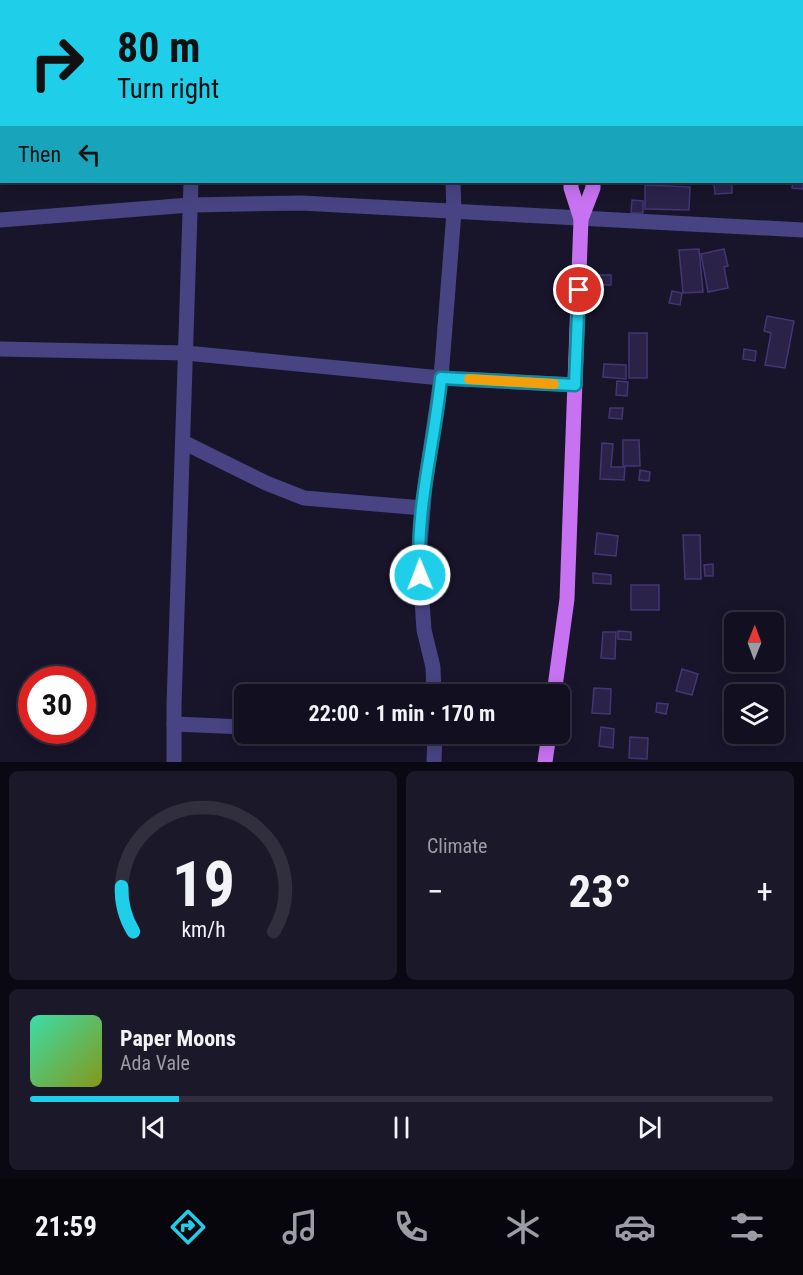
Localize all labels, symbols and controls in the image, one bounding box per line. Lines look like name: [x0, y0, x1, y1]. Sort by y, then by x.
text: 80 m: [117, 23, 200, 72]
icon: right: [18, 24, 96, 102]
text: Turn right: [117, 73, 219, 105]
icon: left: [73, 138, 106, 171]
text: Then: [18, 142, 61, 167]
pin: [553, 264, 604, 315]
icon: arrive: [562, 273, 595, 306]
position arrow: [388, 543, 452, 607]
north arrow: [724, 612, 784, 672]
map controls: [724, 612, 784, 744]
speed limit sign: 30: [18, 666, 96, 744]
button: layers: [724, 684, 784, 744]
text: 22:00 · 1 min · 170 m: [309, 701, 495, 726]
text: Climate: [427, 834, 487, 858]
text: 19: [171, 848, 235, 921]
text: 23°: [569, 865, 632, 918]
text: −: [427, 872, 444, 911]
text: +: [757, 872, 773, 911]
text: km/h: [181, 918, 225, 943]
text: Paper Moons: [120, 1026, 236, 1051]
text: Ada Vale: [120, 1051, 190, 1075]
icon: previous: [137, 1111, 170, 1144]
icon: pause: [385, 1111, 418, 1144]
icon: next: [633, 1111, 666, 1144]
icon: directions: [167, 1206, 209, 1248]
icon: music: [279, 1206, 321, 1248]
icon: phone: [390, 1206, 432, 1248]
icon: climate: [502, 1206, 544, 1248]
icon: car: [614, 1206, 656, 1248]
icon: filters: [726, 1206, 768, 1248]
text: 21:59: [35, 1211, 97, 1243]

